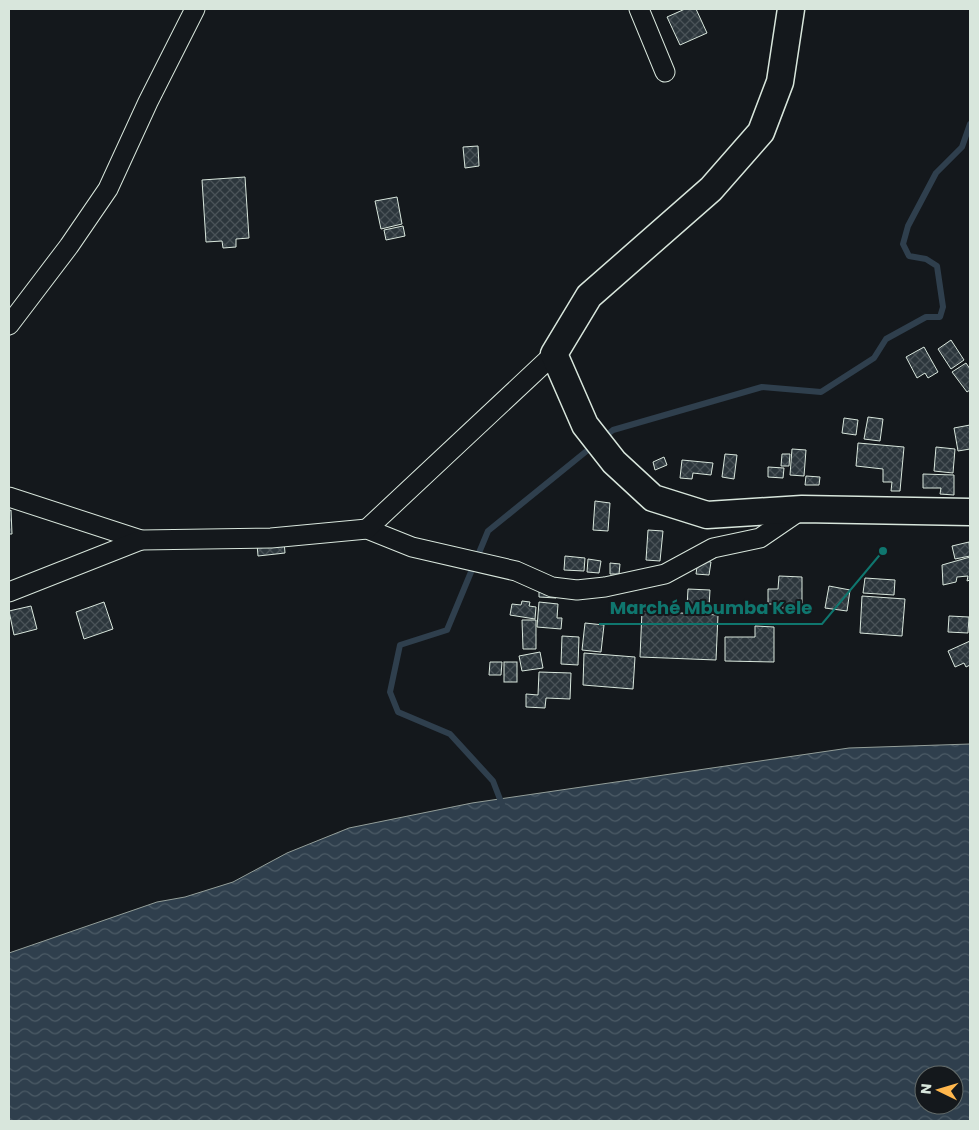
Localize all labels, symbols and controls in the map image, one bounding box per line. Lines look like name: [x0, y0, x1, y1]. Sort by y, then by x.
callout: Marché Mbumba Kele: [599, 591, 822, 624]
text: Marché Mbumba Kele: [610, 595, 812, 620]
north arrow: [914, 1065, 964, 1115]
text: N: [916, 1083, 936, 1095]

